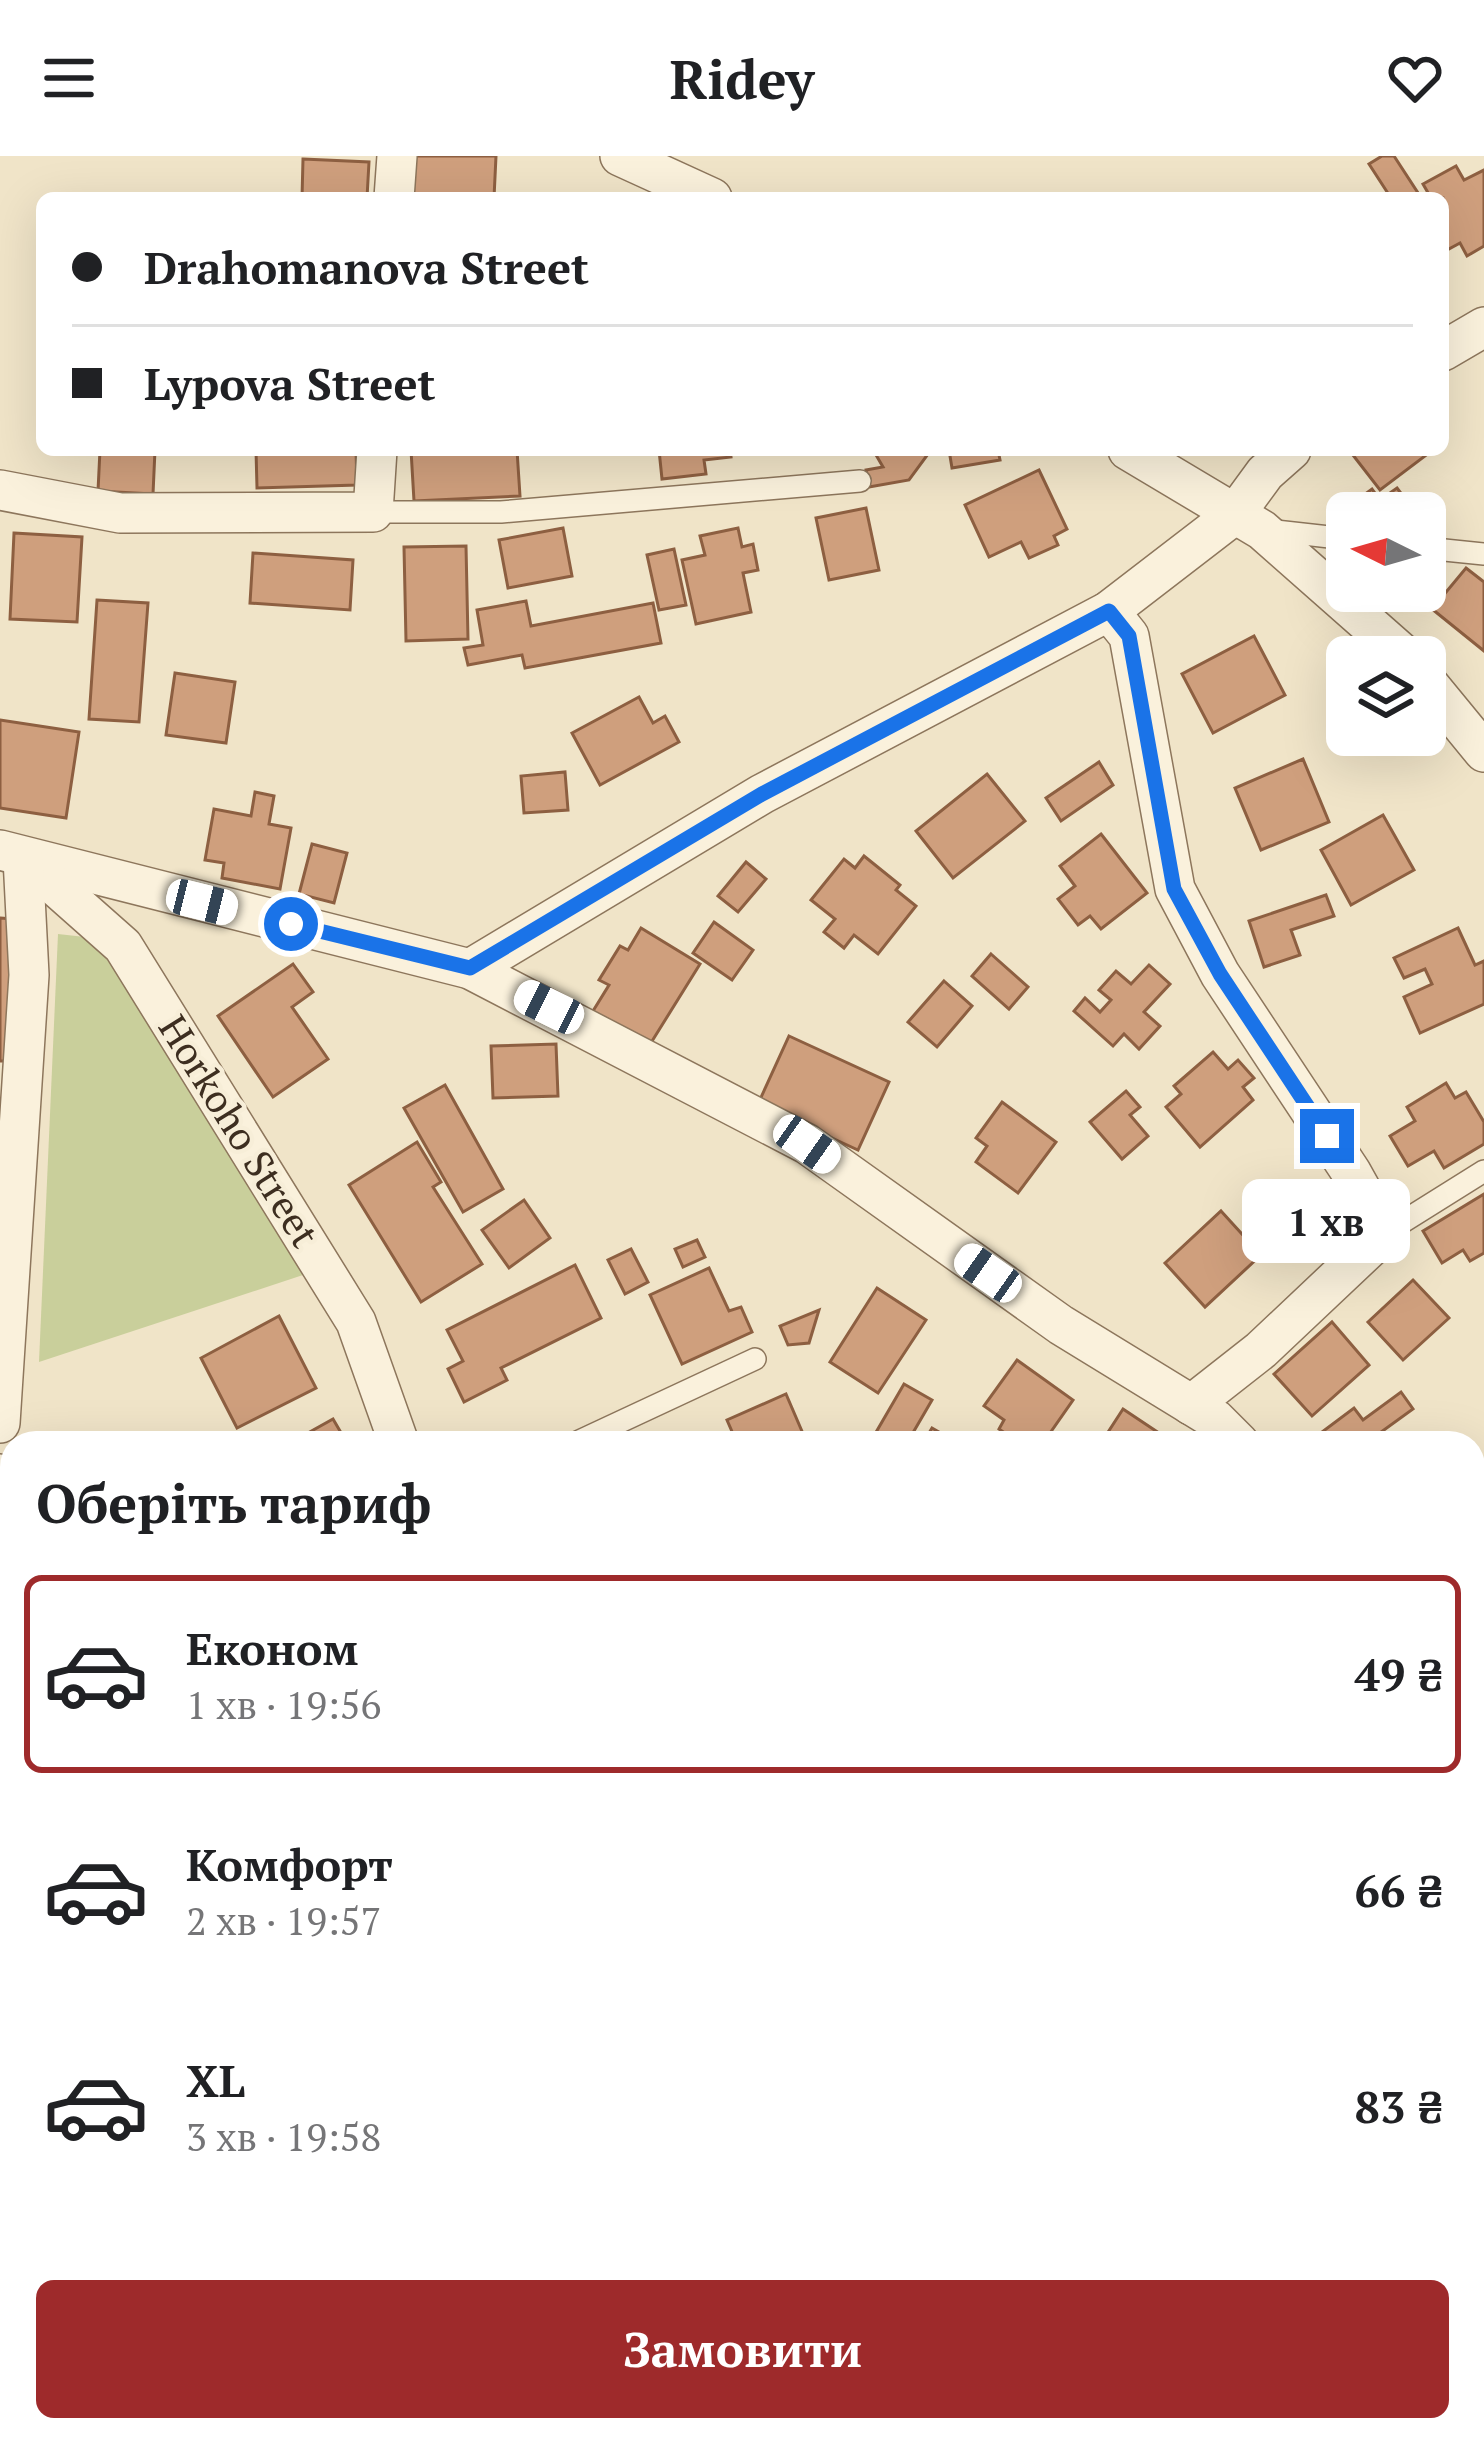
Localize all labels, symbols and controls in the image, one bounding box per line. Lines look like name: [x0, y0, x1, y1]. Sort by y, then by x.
text: Ridey: [670, 43, 814, 114]
icon: menu: [36, 45, 102, 111]
icon: heart: [1382, 45, 1448, 111]
text: Drahomanova Street: [144, 237, 589, 297]
text: Lypova Street: [144, 353, 436, 413]
north arrow: [1326, 492, 1446, 612]
map controls: [1326, 492, 1446, 756]
button: layers: [1326, 636, 1446, 756]
car: [163, 876, 241, 928]
route start: [264, 897, 318, 951]
car: [509, 975, 589, 1039]
street label: Horkoho Street: [148, 1005, 332, 1256]
car: [767, 1109, 847, 1179]
route end: [1300, 1109, 1354, 1163]
callout: 1 хв: [1243, 1178, 1411, 1262]
text: 1 хв: [1288, 1195, 1364, 1247]
car: [948, 1238, 1028, 1308]
text: Оберіть тариф: [36, 1467, 431, 1538]
text: Економ: [186, 1618, 359, 1678]
icon: car: [42, 1620, 150, 1728]
text: 49 ₴: [1355, 1644, 1443, 1704]
text: 1 хв · 19:56: [186, 1678, 381, 1730]
text: Комфорт: [186, 1834, 393, 1894]
icon: car: [42, 1836, 150, 1944]
text: 66 ₴: [1355, 1860, 1443, 1920]
text: 2 хв · 19:57: [186, 1894, 381, 1946]
text: XL: [186, 2050, 245, 2110]
icon: car: [42, 2052, 150, 2160]
text: 83 ₴: [1355, 2076, 1443, 2136]
text: 3 хв · 19:58: [186, 2110, 381, 2162]
button: Замовити: [36, 2280, 1449, 2418]

